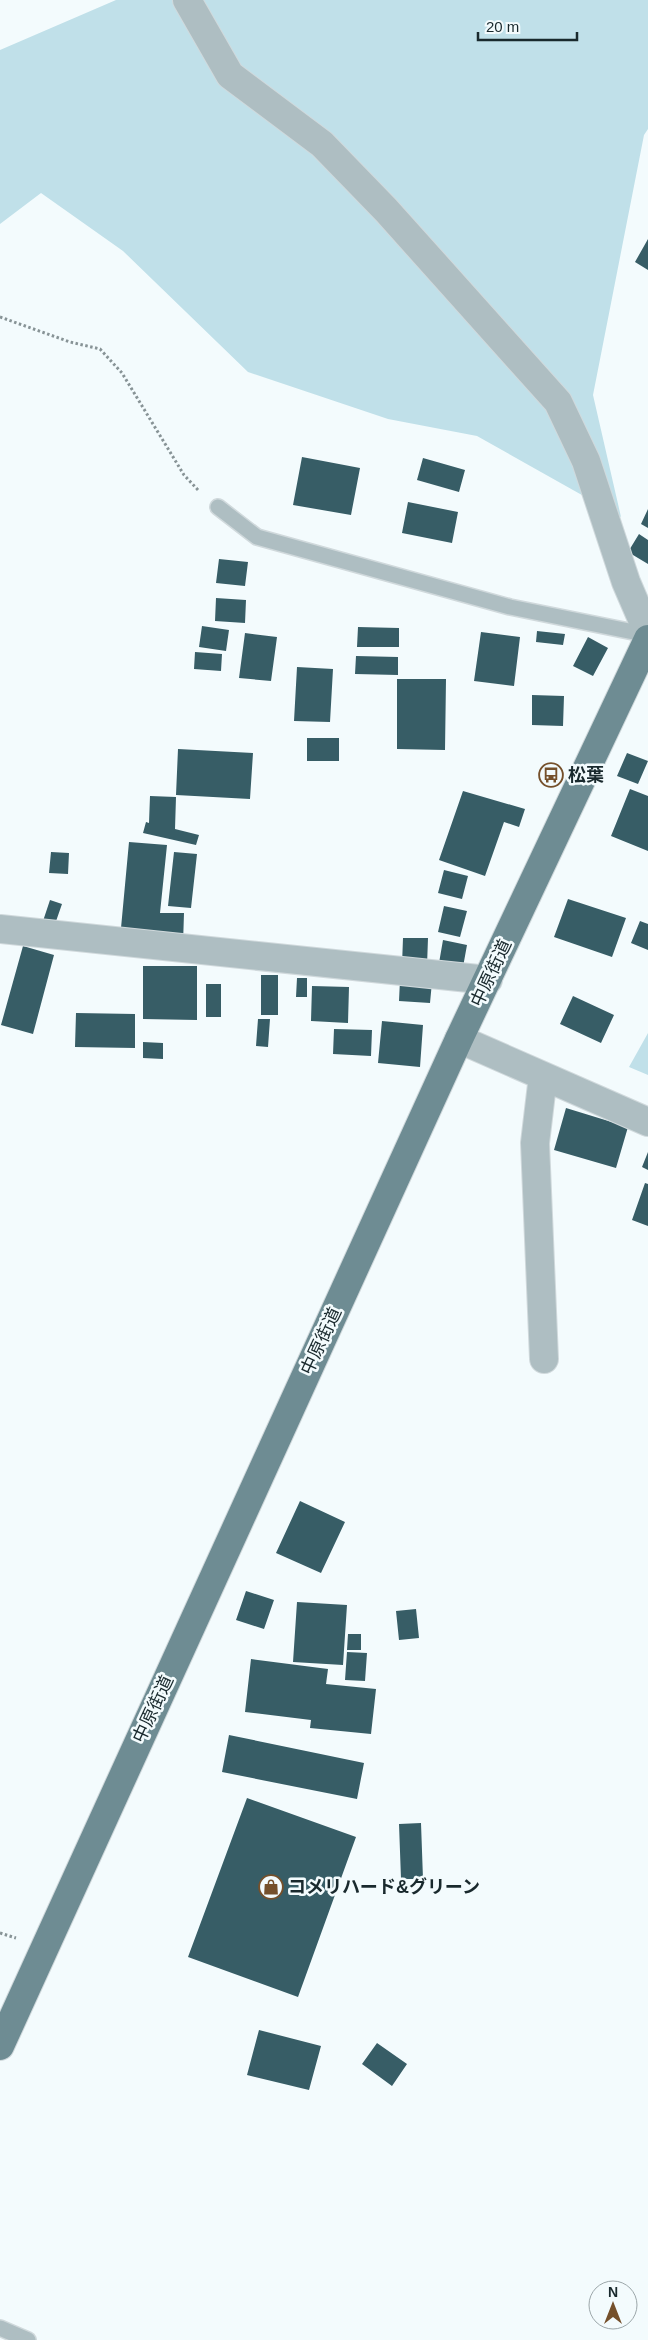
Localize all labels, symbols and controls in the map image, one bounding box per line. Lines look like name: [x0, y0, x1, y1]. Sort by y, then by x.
scale bar: [478, 10, 577, 42]
text: 20 m: [486, 18, 519, 35]
bus stop icon: 松葉: [538, 762, 564, 788]
place label: 松葉: [568, 765, 604, 785]
street label: 中原街道: [467, 936, 515, 1010]
street label: 中原街道: [297, 1304, 345, 1378]
street label: 中原街道: [129, 1672, 177, 1746]
shop icon: コメリハード&グリーン: [258, 1874, 284, 1900]
place label: コメリハード&グリーン: [288, 1877, 480, 1897]
north arrow: [588, 2280, 638, 2330]
text: N: [608, 2284, 618, 2300]

